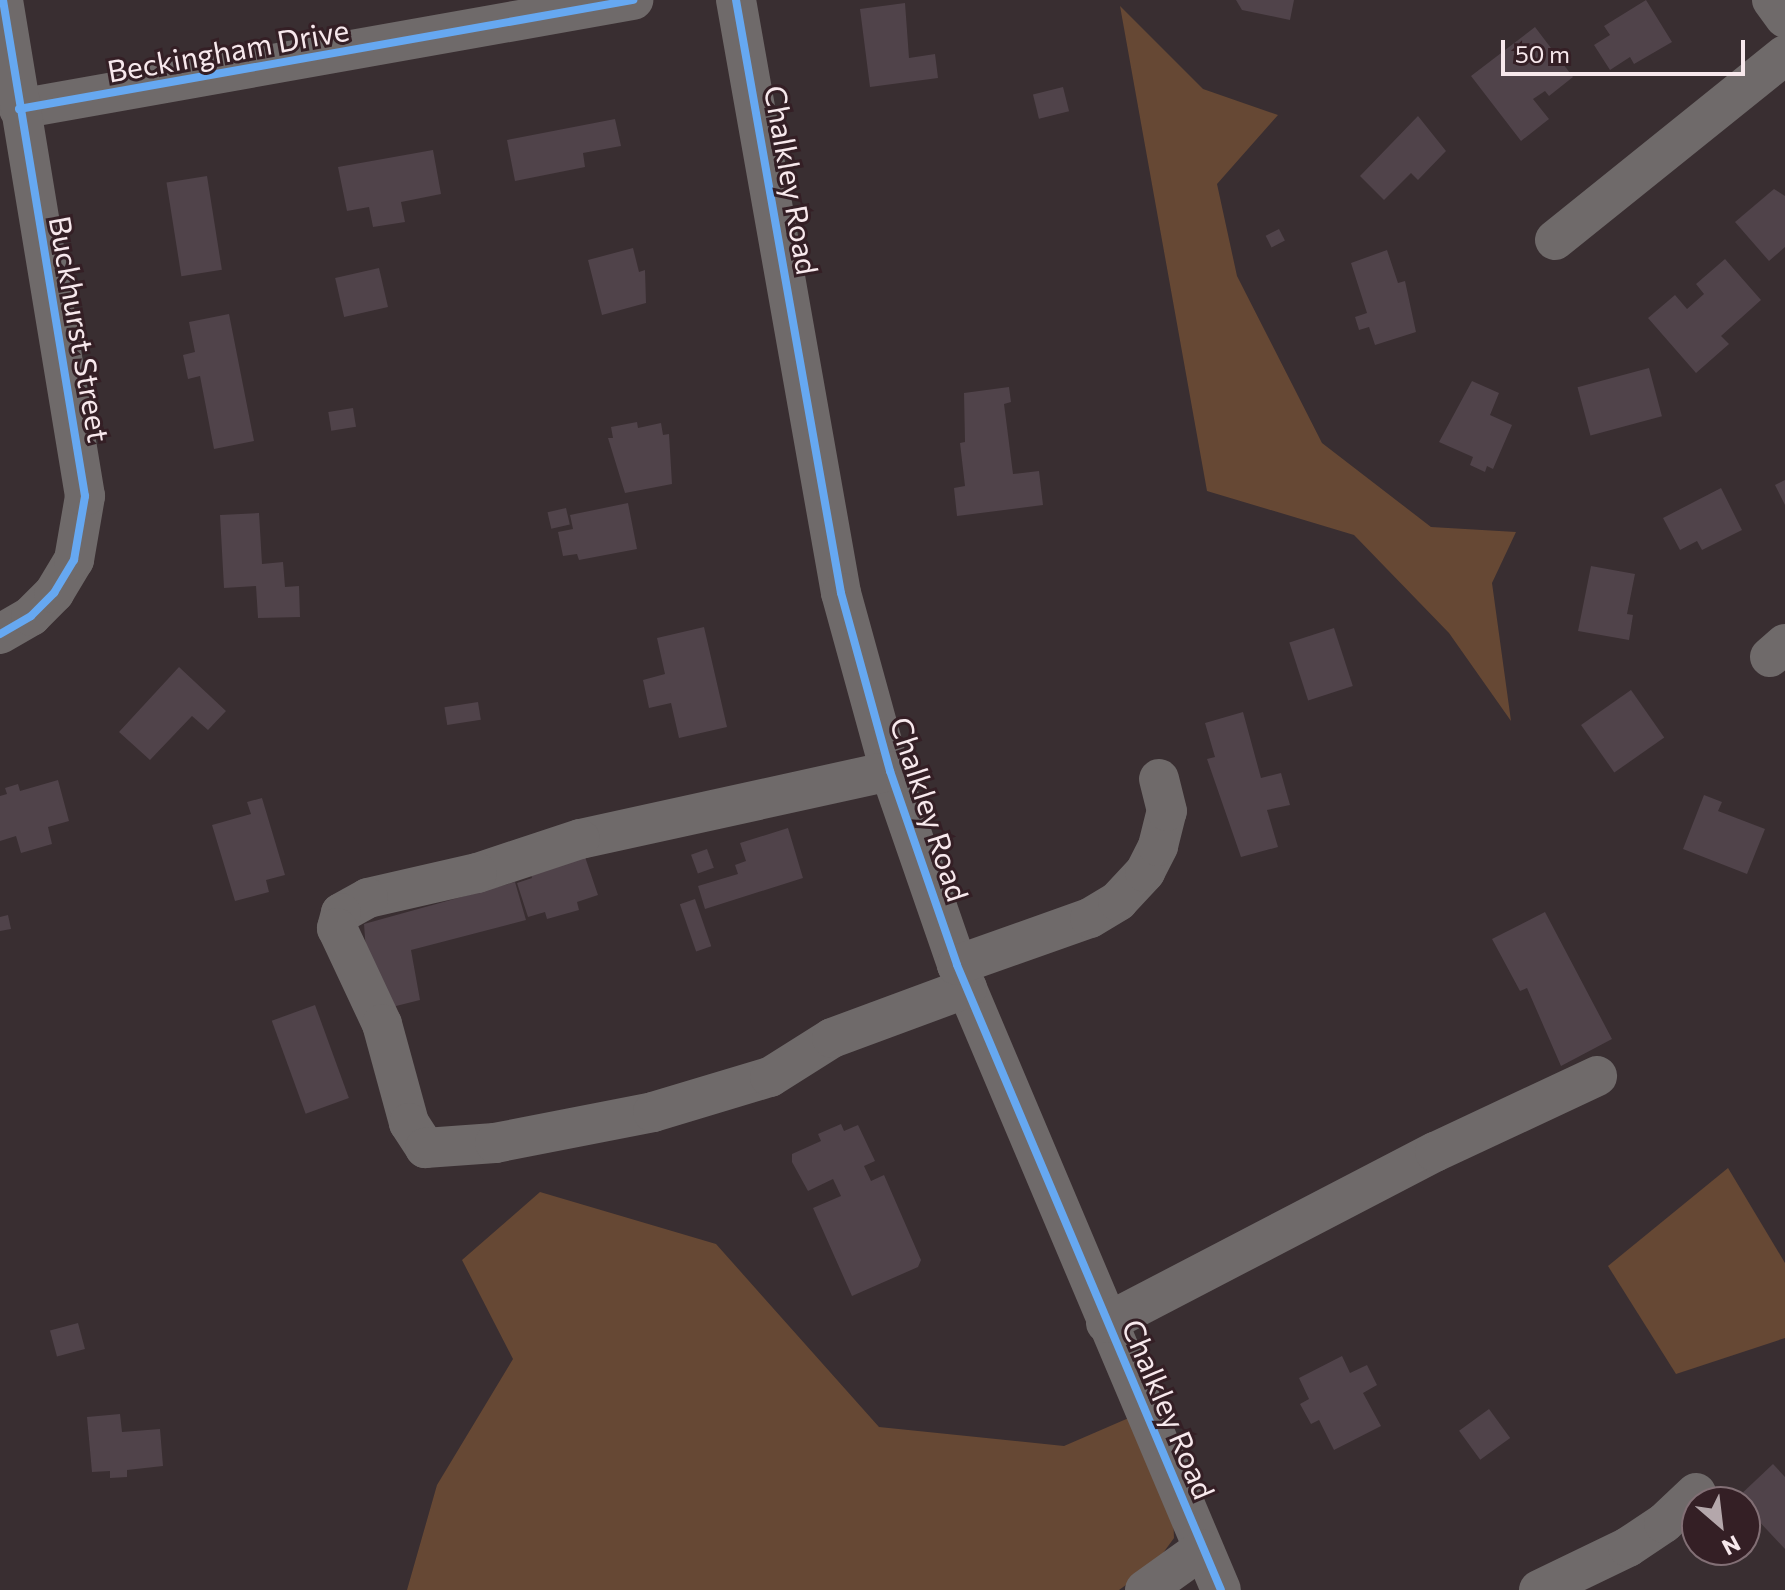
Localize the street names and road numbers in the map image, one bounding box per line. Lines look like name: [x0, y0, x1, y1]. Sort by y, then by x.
street label: Beckingham Drive: [104, 11, 352, 89]
street label: Chalkley Road: [758, 82, 826, 278]
street label: Buckhurst Street: [42, 213, 118, 445]
street label: Chalkley Road: [883, 712, 977, 906]
street label: Chalkley Road: [1115, 1314, 1223, 1504]

